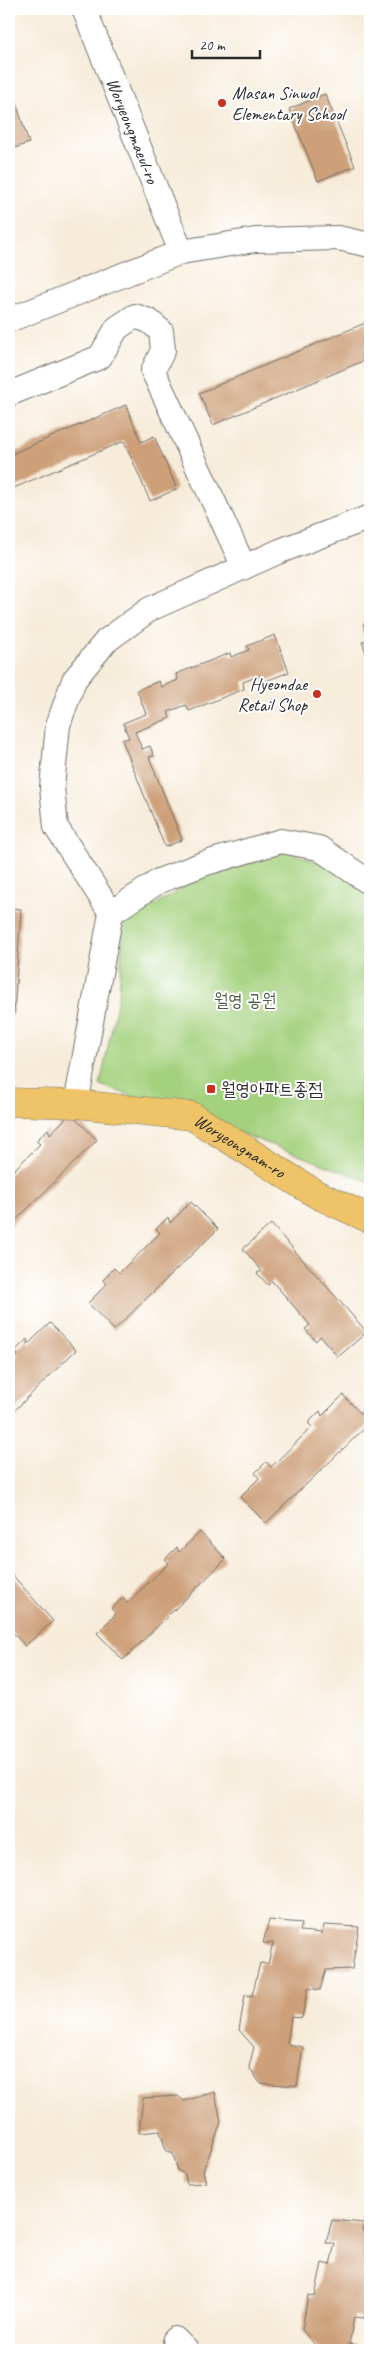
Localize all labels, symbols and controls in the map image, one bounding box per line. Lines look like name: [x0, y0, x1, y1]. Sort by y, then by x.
scale bar: [192, 28, 259, 60]
text: 20 m: [199, 36, 226, 55]
street label: Woryeongmaeul-ro: [102, 75, 164, 188]
place label: Masan Sinwol Elementary School: [232, 82, 347, 125]
marker: Masan Sinwol Elementary School: [216, 97, 228, 109]
place label: Hyeondae Retail Shop: [238, 673, 308, 716]
marker: Hyeondae Retail Shop: [311, 688, 323, 700]
park label: 월영 공원: [214, 989, 276, 1011]
place label: 월영아파트종점: [221, 1078, 323, 1100]
marker: 월영아파트종점: [205, 1083, 217, 1095]
street label: Woryeongnam-ro: [190, 1109, 291, 1184]

